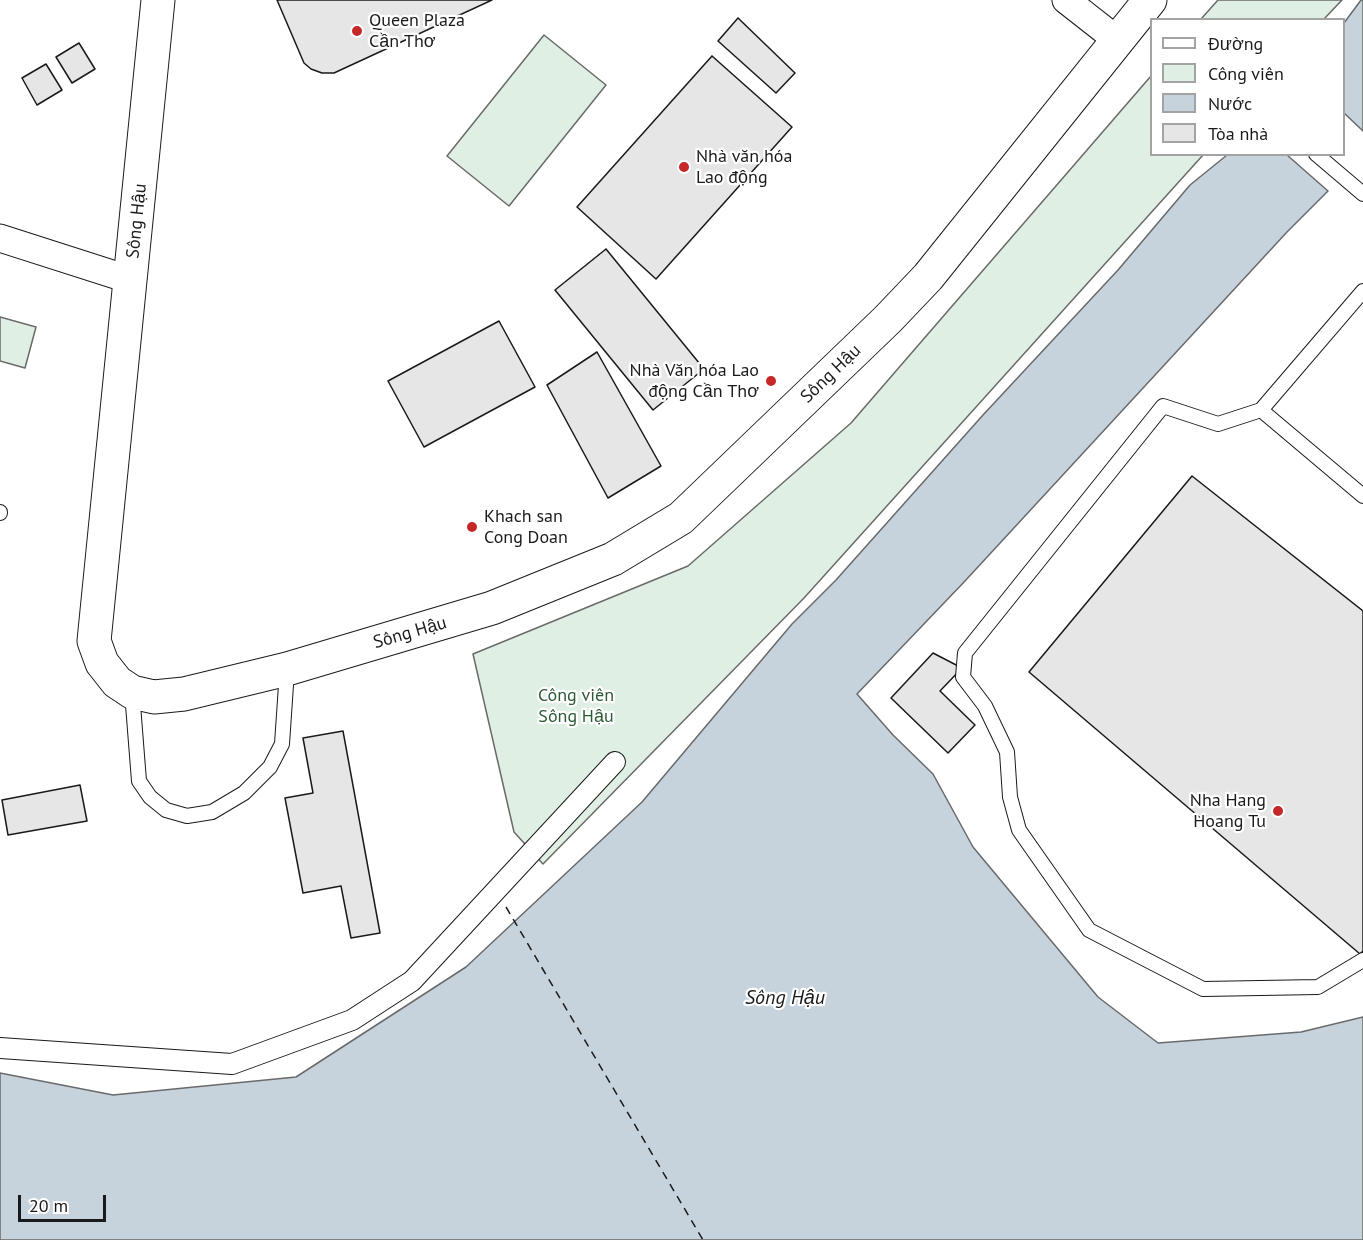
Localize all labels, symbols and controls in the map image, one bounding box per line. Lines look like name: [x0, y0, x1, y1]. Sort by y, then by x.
place label: Queen Plaza Cần Thơ: [369, 10, 465, 52]
legend: [1150, 18, 1345, 156]
marker: Queen Plaza Cần Thơ: [350, 24, 364, 38]
text: Đường: [1208, 32, 1263, 55]
text: Công viên: [1208, 62, 1284, 85]
text: Nước: [1208, 92, 1252, 115]
text: Tòa nhà: [1208, 122, 1268, 145]
place label: Nhà văn hóa Lao động: [696, 146, 792, 188]
marker: Nhà văn hóa Lao động: [677, 160, 691, 174]
street label: Sông Hậu: [122, 182, 152, 260]
street label: Sông Hậu: [796, 340, 866, 408]
place label: Nhà Văn hóa Lao động Cần Thơ: [630, 360, 759, 403]
marker: Nhà Văn hóa Lao động Cần Thơ: [764, 374, 778, 388]
place label: Khach san Cong Doan: [484, 506, 568, 548]
marker: Khach san Cong Doan: [465, 520, 479, 534]
street label: Sông Hậu: [371, 612, 449, 654]
park label: Công viên Sông Hậu: [538, 685, 614, 728]
place label: Nha Hang Hoang Tu: [1190, 790, 1266, 832]
marker: Nha Hang Hoang Tu: [1271, 804, 1285, 818]
water label: Sông Hậu: [745, 986, 825, 1010]
scale bar: [21, 1183, 110, 1221]
text: 20 m: [29, 1194, 68, 1217]

